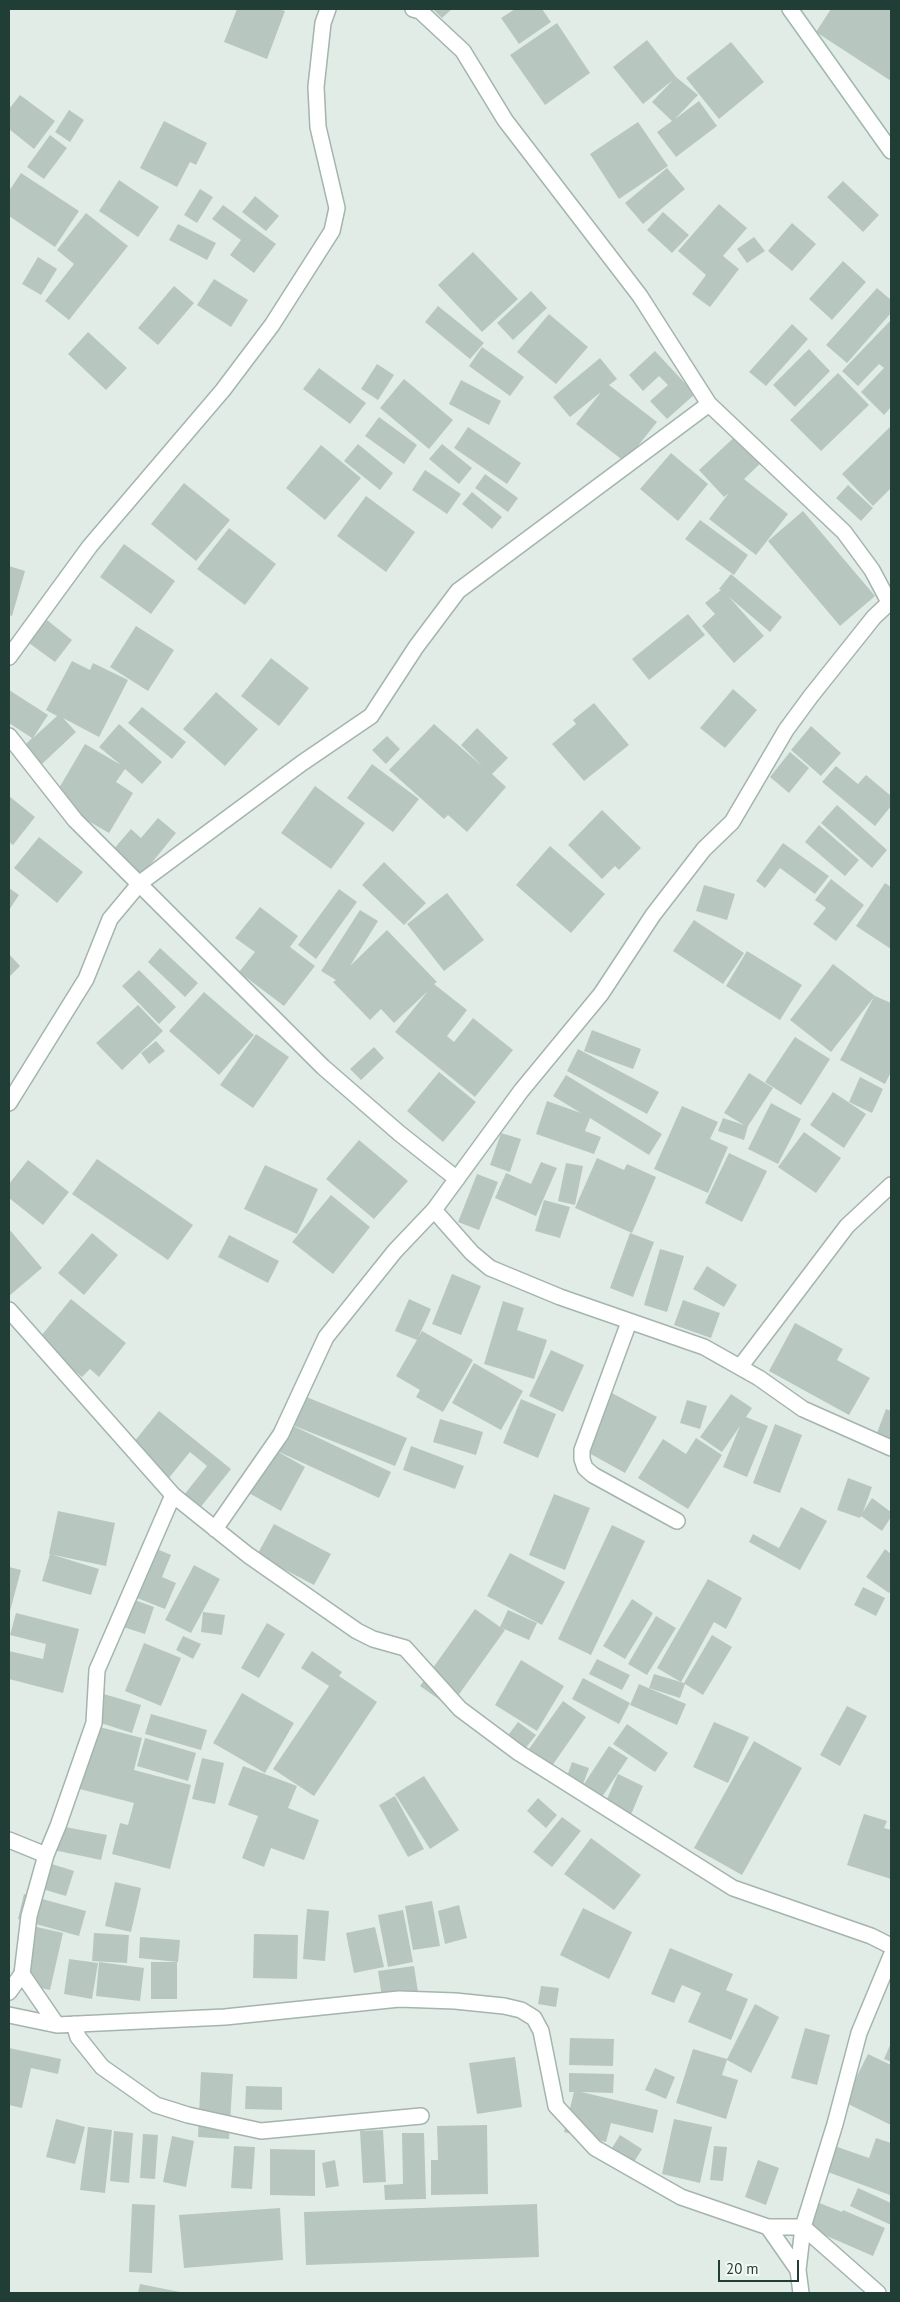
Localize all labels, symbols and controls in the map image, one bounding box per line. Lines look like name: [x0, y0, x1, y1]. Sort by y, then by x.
scale bar: [720, 2250, 801, 2282]
text: 20 m: [726, 2259, 759, 2278]

